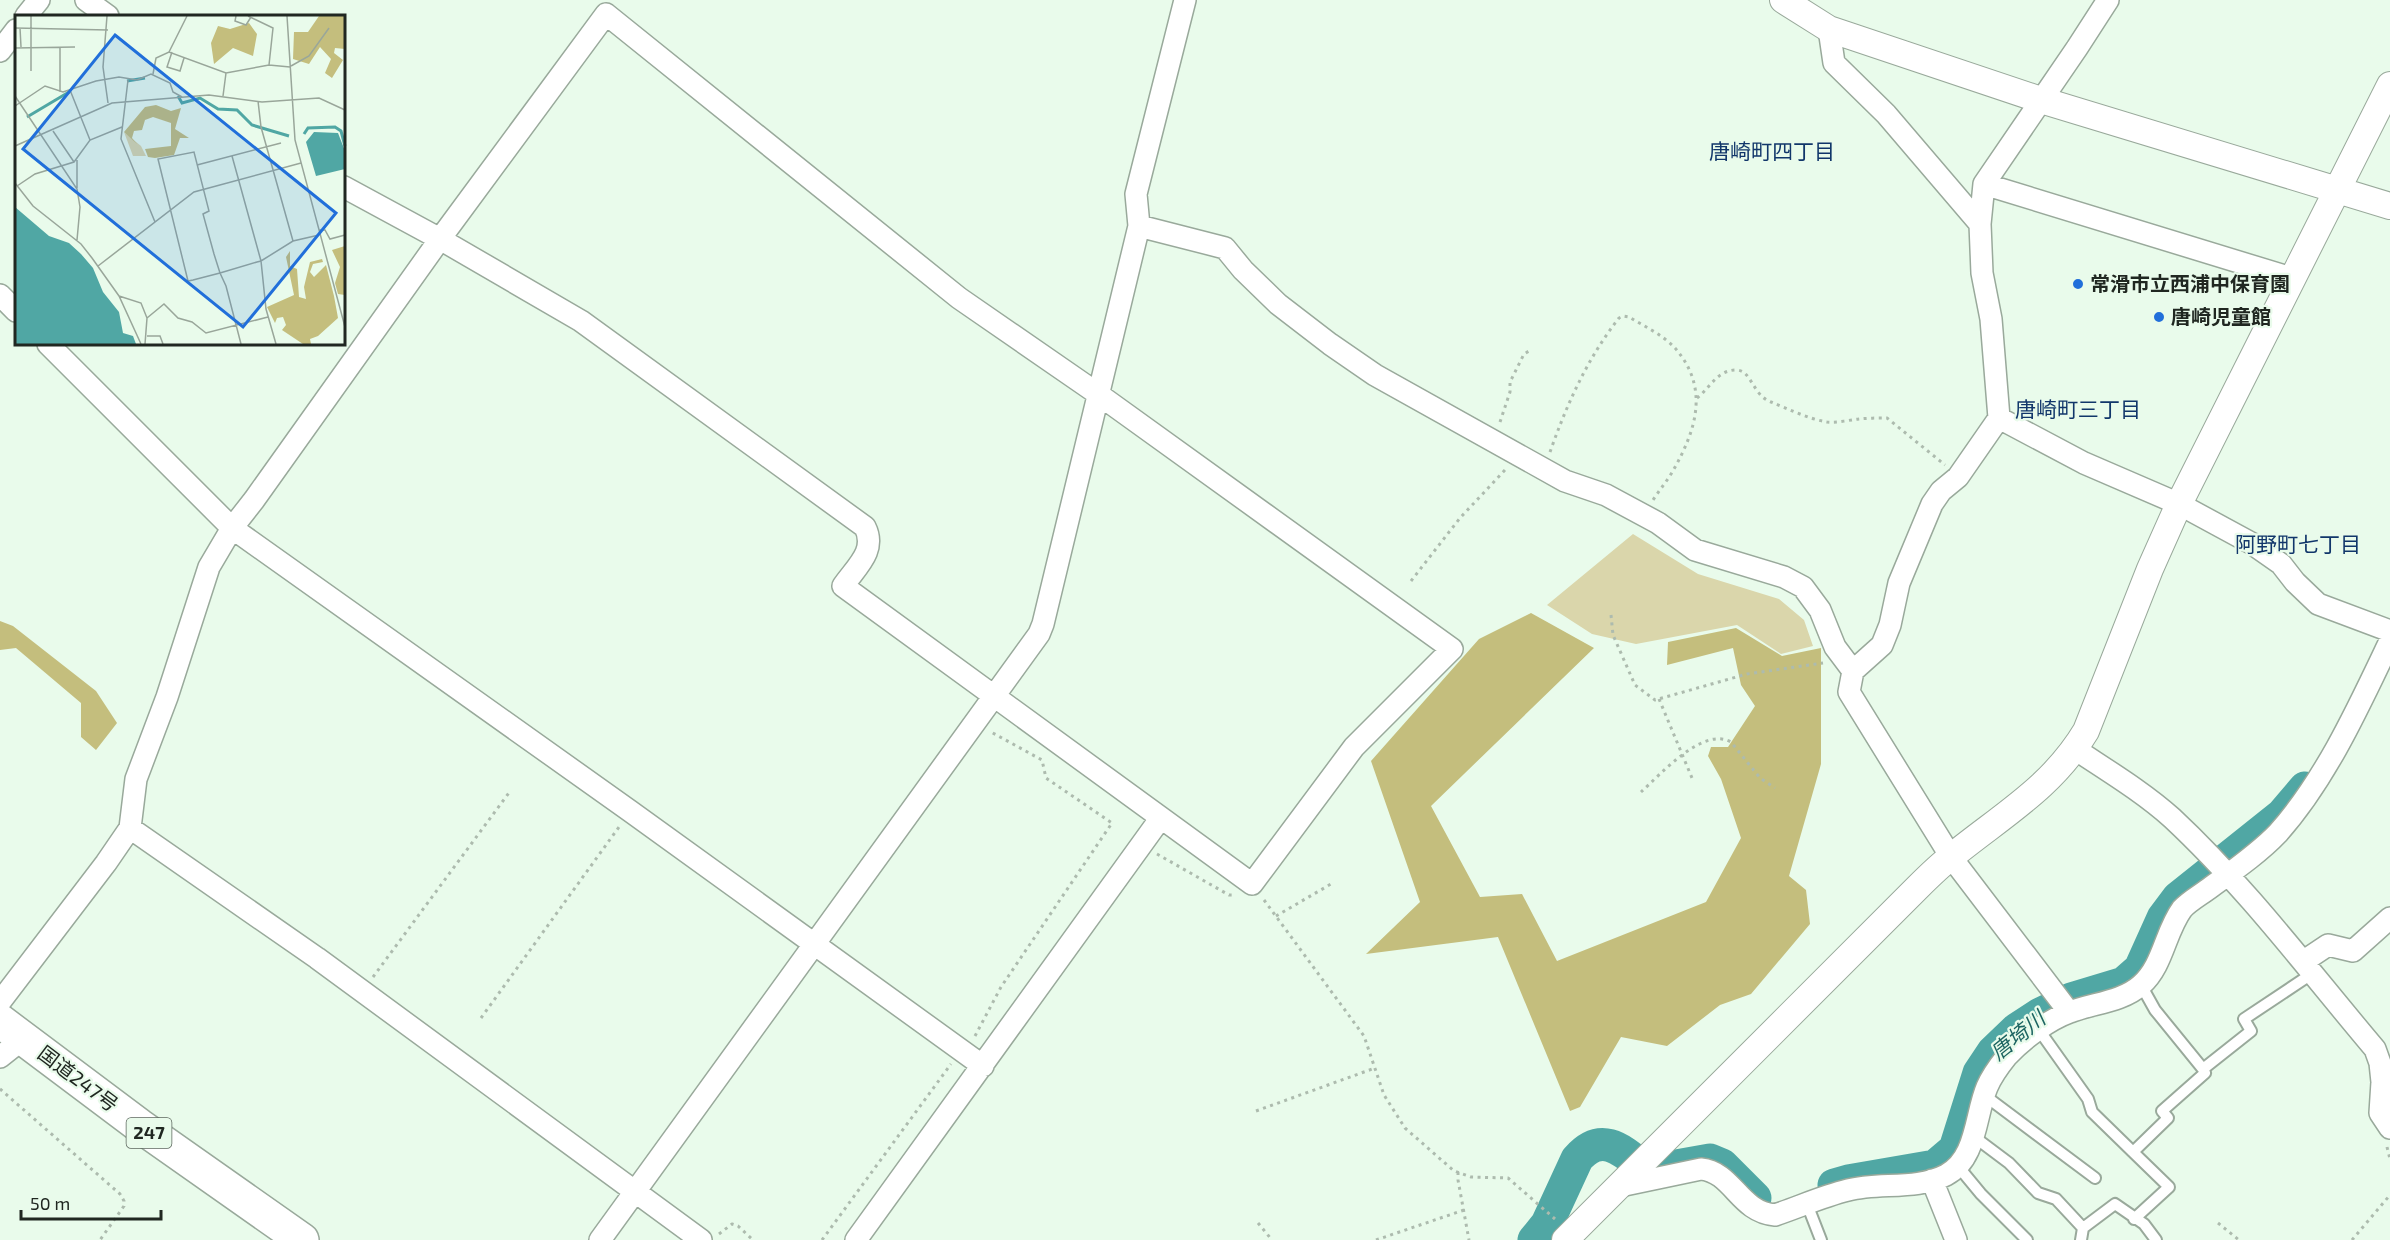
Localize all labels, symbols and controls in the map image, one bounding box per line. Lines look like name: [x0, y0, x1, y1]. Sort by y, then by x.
inset map: [15, 15, 345, 345]
district label: 唐崎町四丁目: [1709, 138, 1835, 163]
place label: 常滑市立西浦中保育園: [2090, 271, 2290, 295]
marker: 常滑市立西浦中保育園: [2071, 277, 2085, 291]
place label: 唐崎児童館: [2171, 304, 2271, 328]
marker: 唐崎児童館: [2152, 310, 2166, 324]
district label: 唐崎町三丁目: [2015, 396, 2141, 421]
district label: 阿野町七丁目: [2235, 531, 2361, 556]
water label: 唐埼川: [1985, 1004, 2051, 1064]
street label: 国道247号: [34, 1040, 123, 1116]
road number: 247: [126, 1118, 172, 1148]
scale bar: [21, 1183, 160, 1221]
text: 50 m: [30, 1192, 70, 1214]

